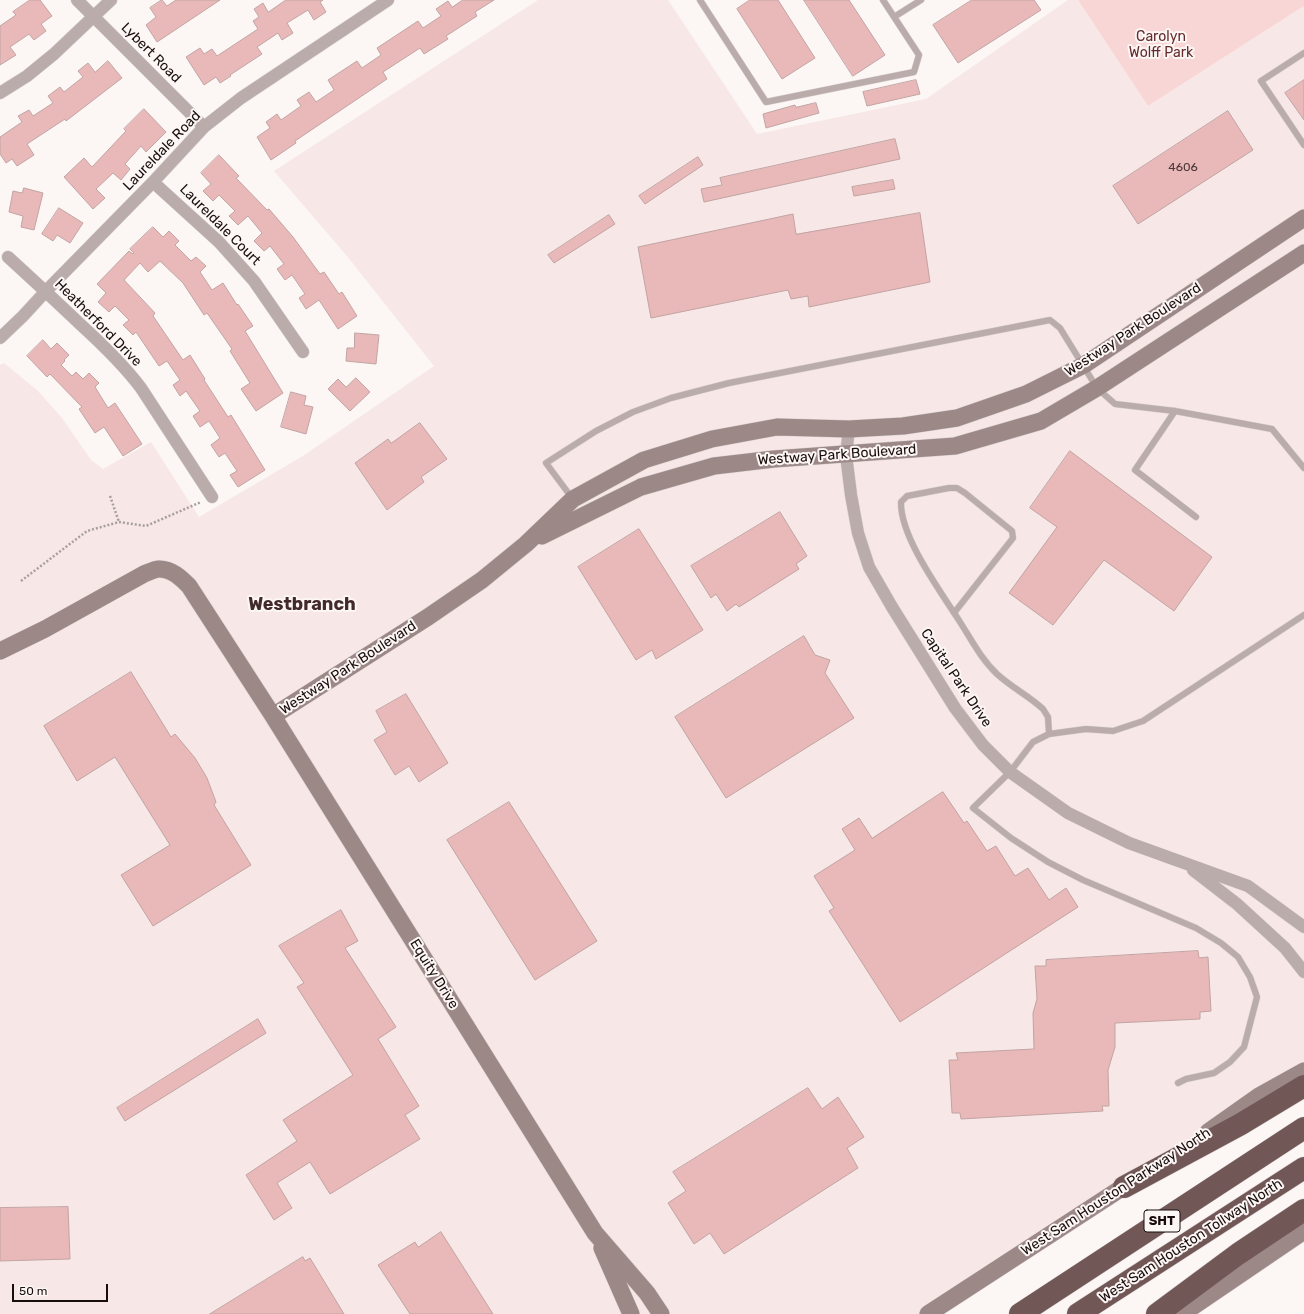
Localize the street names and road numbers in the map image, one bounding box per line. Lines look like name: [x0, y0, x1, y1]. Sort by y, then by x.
street label: Lybert Road: [118, 20, 184, 86]
street label: Laureldale Road: [120, 108, 204, 194]
street label: Laureldale Court: [176, 181, 264, 269]
street label: Heatherford Drive: [51, 276, 145, 370]
street label: Westway Park Boulevard: [1062, 280, 1204, 380]
street label: Westway Park Boulevard: [757, 441, 917, 469]
street label: Westway Park Boulevard: [277, 618, 419, 718]
street label: Capital Park Drive: [917, 626, 995, 730]
street label: Equity Drive: [406, 936, 462, 1012]
street label: West Sam Houston Parkway North: [1018, 1124, 1214, 1260]
street label: West Sam Houston Tollway North: [1096, 1176, 1286, 1306]
road number: SHT: [1144, 1210, 1180, 1232]

